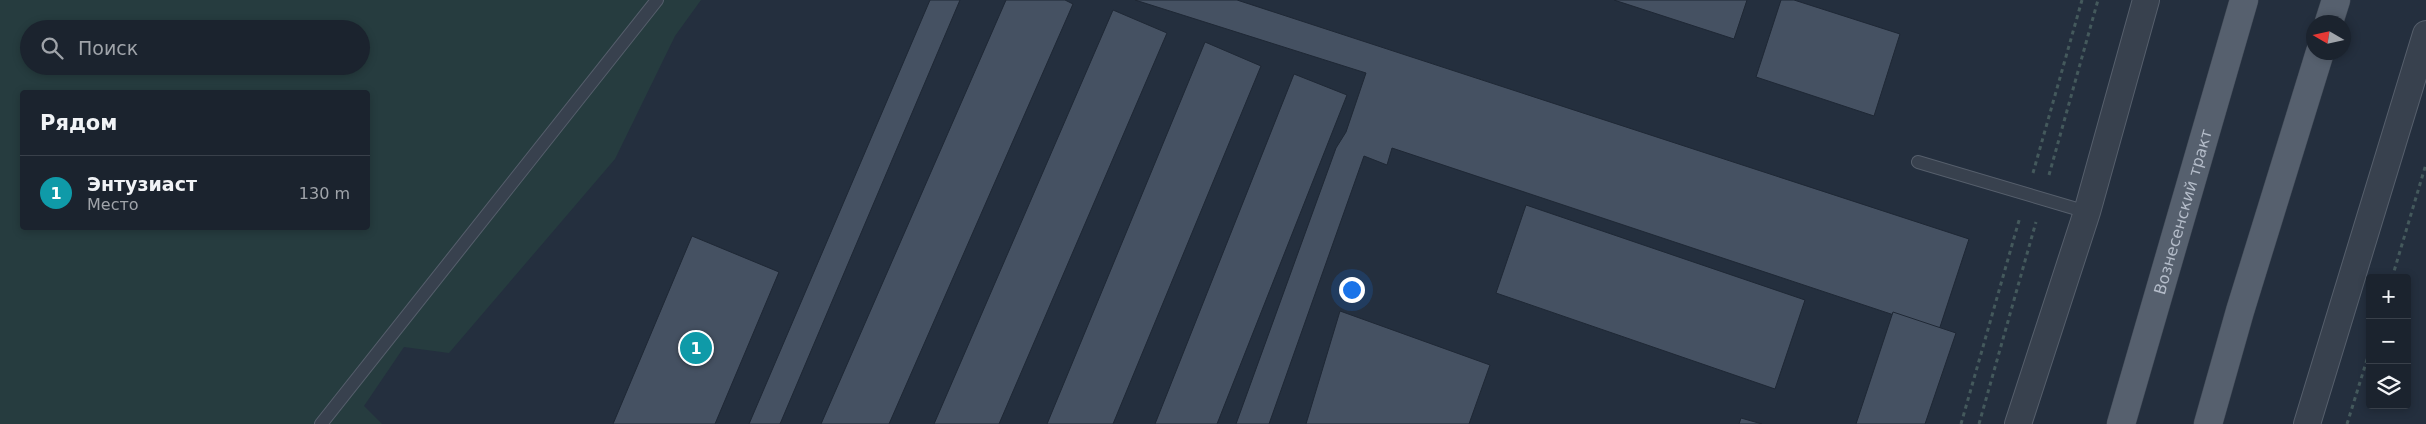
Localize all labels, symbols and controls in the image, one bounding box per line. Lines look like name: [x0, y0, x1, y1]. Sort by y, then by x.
north arrow: [2306, 15, 2351, 60]
search box: [20, 20, 370, 75]
icon: search: [38, 34, 66, 62]
text: Поиск: [78, 37, 138, 59]
text: Рядом: [40, 111, 117, 135]
street label: Вознесенский тракт: [2150, 127, 2216, 297]
text: Энтузиаст: [87, 173, 197, 195]
text: 1: [50, 184, 62, 203]
text: 130 m: [299, 184, 350, 203]
text: Место: [87, 195, 139, 214]
map controls: [2366, 274, 2411, 409]
button: +: [2366, 274, 2411, 319]
your location: [1339, 277, 1365, 303]
button: −: [2366, 319, 2411, 364]
pin: 1: [680, 329, 712, 367]
button: layers: [2366, 364, 2411, 409]

